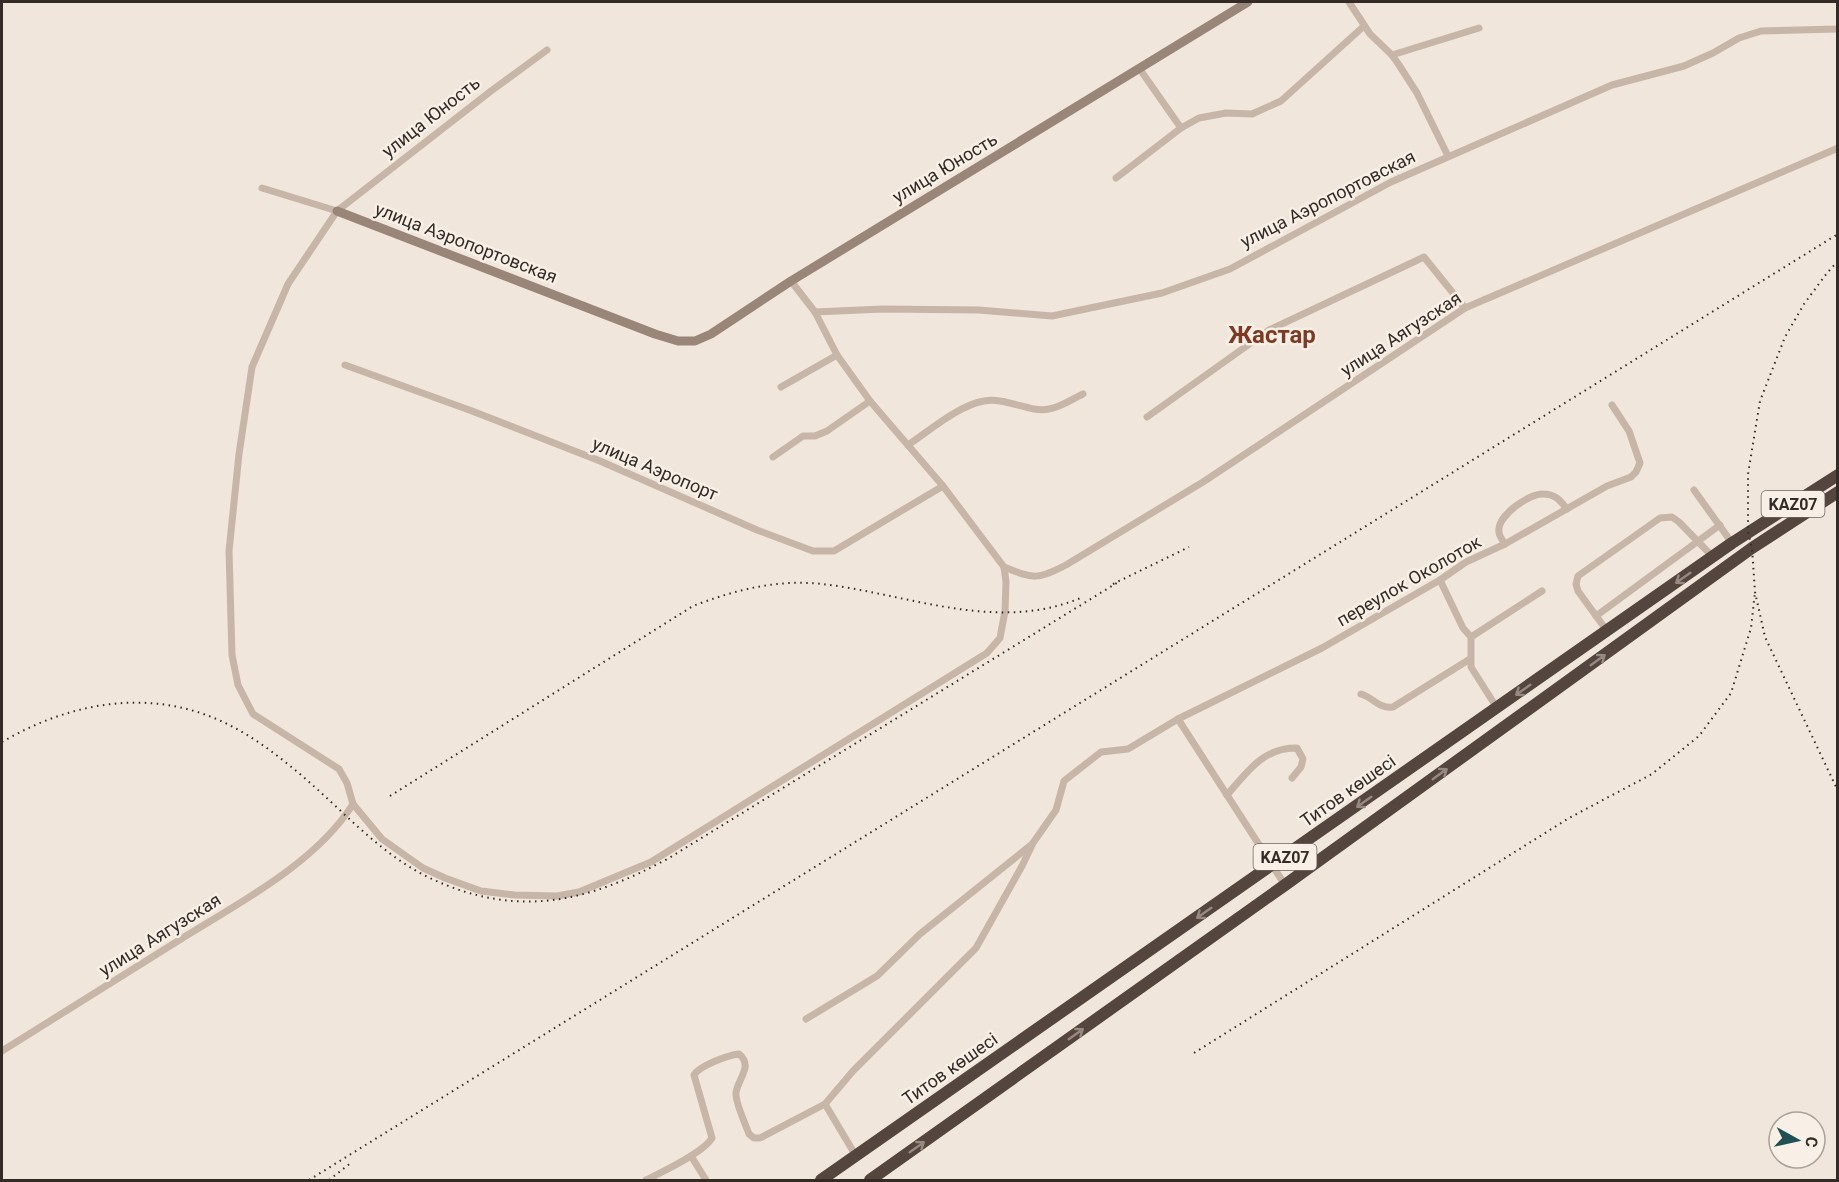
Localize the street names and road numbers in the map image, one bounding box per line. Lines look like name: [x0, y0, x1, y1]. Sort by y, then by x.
street label: улица Юность: [378, 72, 484, 161]
street label: улица Юность: [889, 128, 1001, 207]
street label: улица Аэропортовская: [1237, 145, 1419, 252]
street label: улица Аэропортовская: [372, 198, 560, 287]
street label: улица Аягузская: [1336, 287, 1465, 380]
street label: улица Аэропорт: [589, 433, 721, 505]
road number: KAZ07: [1762, 491, 1824, 517]
street label: переулок Околоток: [1333, 531, 1485, 630]
street label: Титов көшесі: [1296, 750, 1399, 831]
road number: KAZ07: [1254, 844, 1316, 870]
street label: улица Аягузская: [95, 889, 224, 980]
street label: Титов көшесі: [898, 1028, 1001, 1109]

